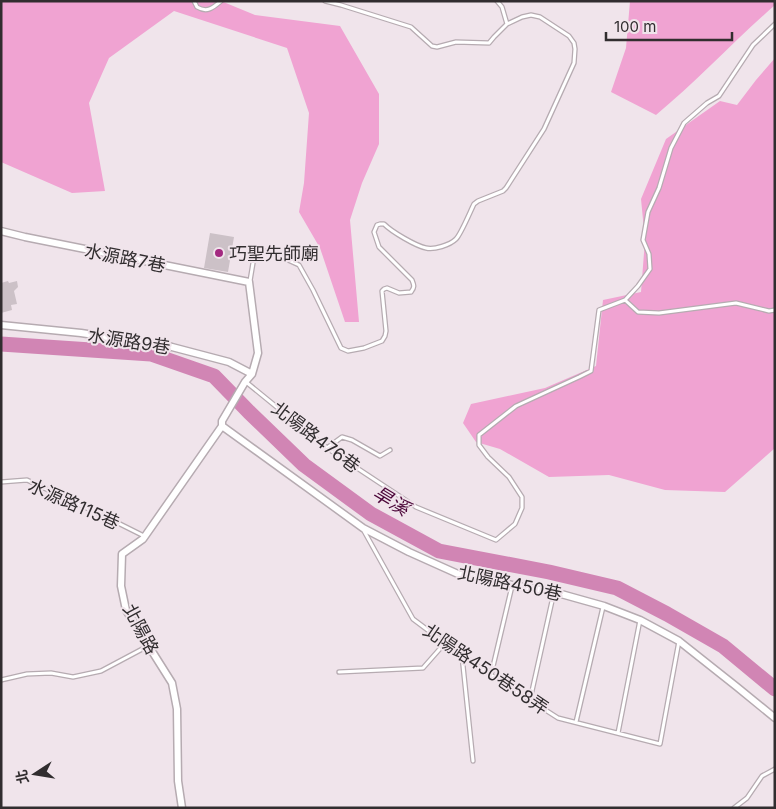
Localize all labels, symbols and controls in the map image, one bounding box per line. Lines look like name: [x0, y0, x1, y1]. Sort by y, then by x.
scale bar: [606, 10, 732, 42]
text: 100 m: [614, 17, 656, 36]
street label: 水源路7巷: [83, 240, 167, 276]
place label: 巧聖先師廟: [229, 243, 319, 264]
marker: 巧聖先師廟: [213, 247, 225, 259]
street label: 水源路9巷: [86, 324, 172, 358]
street label: 北陽路476巷: [268, 397, 364, 477]
street label: 水源路115巷: [25, 475, 123, 533]
water label: 旱溪: [369, 481, 416, 522]
street label: 北陽路450巷: [456, 562, 564, 604]
street label: 北陽路: [119, 600, 163, 658]
street label: 北陽路450巷58弄: [420, 619, 552, 719]
north arrow: [10, 749, 60, 799]
text: 北: [12, 768, 32, 785]

